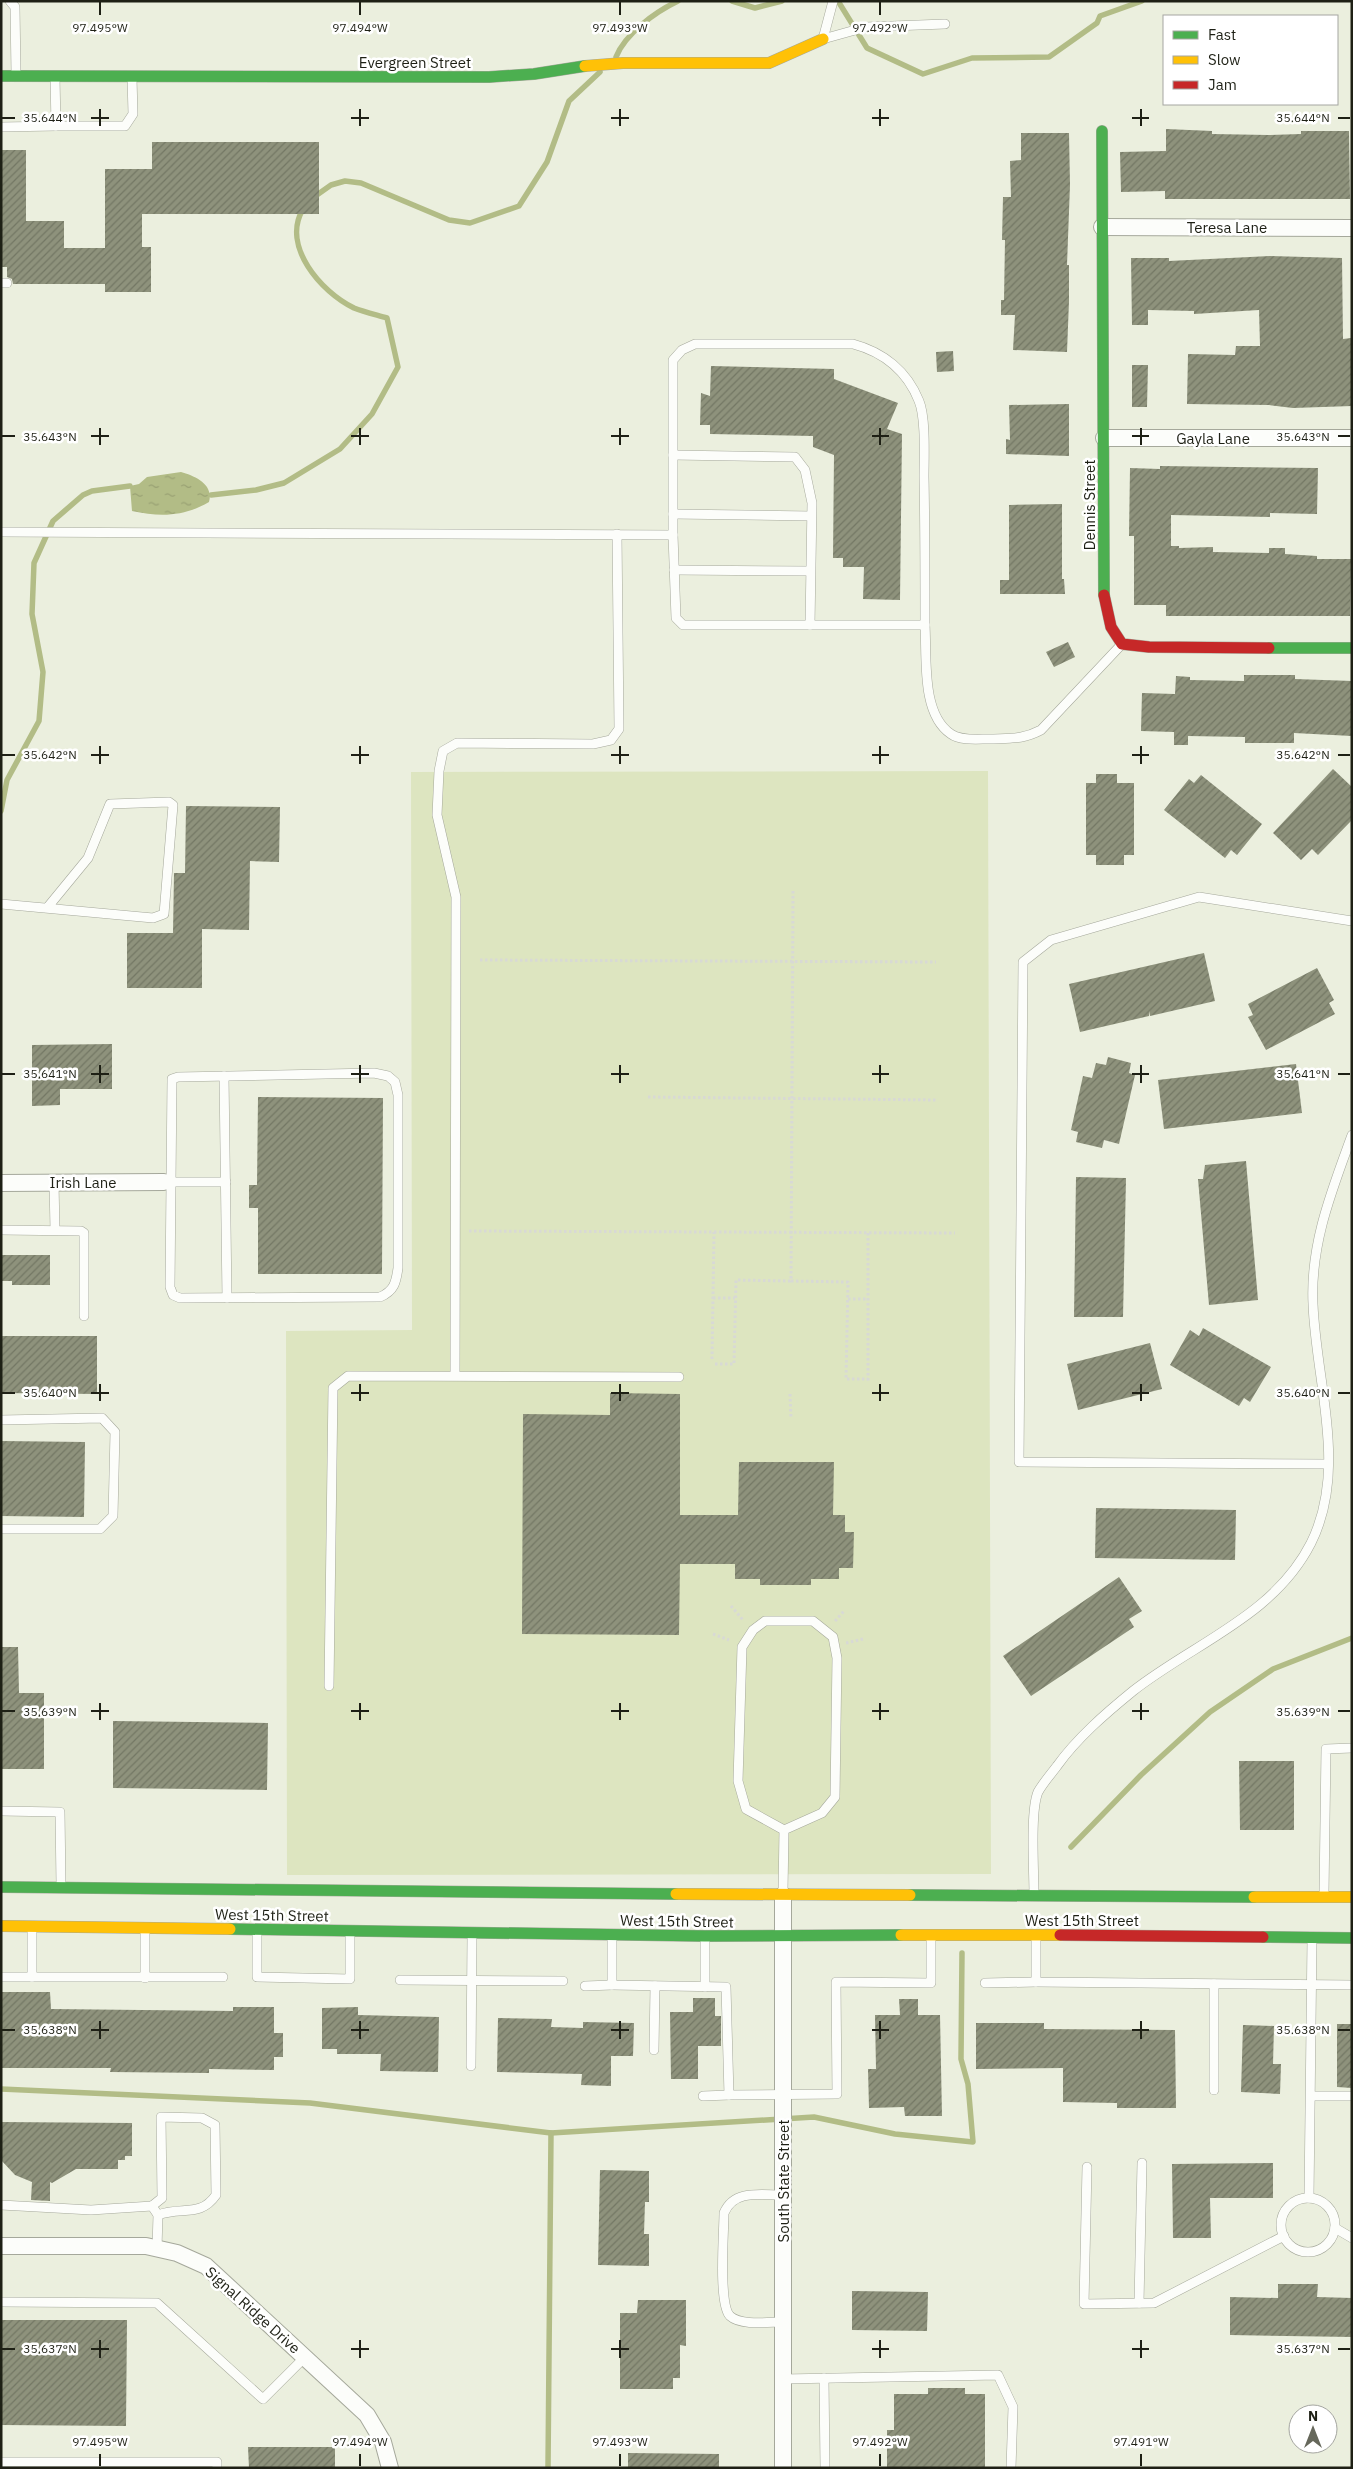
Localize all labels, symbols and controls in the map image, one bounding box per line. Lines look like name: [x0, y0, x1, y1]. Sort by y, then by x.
legend: [1163, 15, 1338, 105]
text: 97.495°W: [72, 20, 128, 35]
text: 97.494°W: [332, 20, 388, 35]
text: 97.493°W: [592, 20, 648, 35]
text: 97.492°W: [852, 20, 908, 35]
text: Fast: [1208, 25, 1236, 44]
text: Slow: [1208, 50, 1241, 69]
street label: Evergreen Street: [359, 53, 471, 72]
text: Jam: [1208, 75, 1237, 94]
text: 35.644°N: [23, 110, 77, 125]
text: 35.644°N: [1276, 110, 1330, 125]
street label: Teresa Lane: [1187, 218, 1267, 237]
text: 35.643°N: [23, 429, 77, 444]
street label: Gayla Lane: [1176, 429, 1250, 448]
text: 35.643°N: [1276, 429, 1330, 444]
street label: Dennis Street: [1080, 459, 1099, 551]
text: 35.642°N: [23, 747, 77, 762]
text: 35.642°N: [1276, 747, 1330, 762]
text: 35.641°N: [23, 1066, 77, 1081]
text: 35.641°N: [1276, 1066, 1330, 1081]
street label: Irish Lane: [50, 1173, 116, 1192]
text: 35.640°N: [23, 1385, 77, 1400]
text: 35.640°N: [1276, 1385, 1330, 1400]
text: 35.639°N: [23, 1704, 77, 1719]
text: 35.639°N: [1276, 1704, 1330, 1719]
street label: West 15th Street: [215, 1905, 329, 1925]
street label: West 15th Street: [620, 1911, 734, 1931]
street label: West 15th Street: [1025, 1911, 1139, 1930]
text: 35.638°N: [23, 2022, 77, 2037]
text: 35.638°N: [1276, 2022, 1330, 2037]
street label: South State Street: [774, 2119, 793, 2243]
street label: Signal Ridge Drive: [202, 2262, 304, 2358]
text: 35.637°N: [23, 2341, 77, 2356]
text: 35.637°N: [1276, 2341, 1330, 2356]
north arrow: [1288, 2404, 1338, 2454]
text: N: [1308, 2407, 1318, 2425]
text: 97.495°W: [72, 2434, 128, 2449]
text: 97.494°W: [332, 2434, 388, 2449]
text: 97.493°W: [592, 2434, 648, 2449]
text: 97.492°W: [852, 2434, 908, 2449]
text: 97.491°W: [1113, 2434, 1169, 2449]

